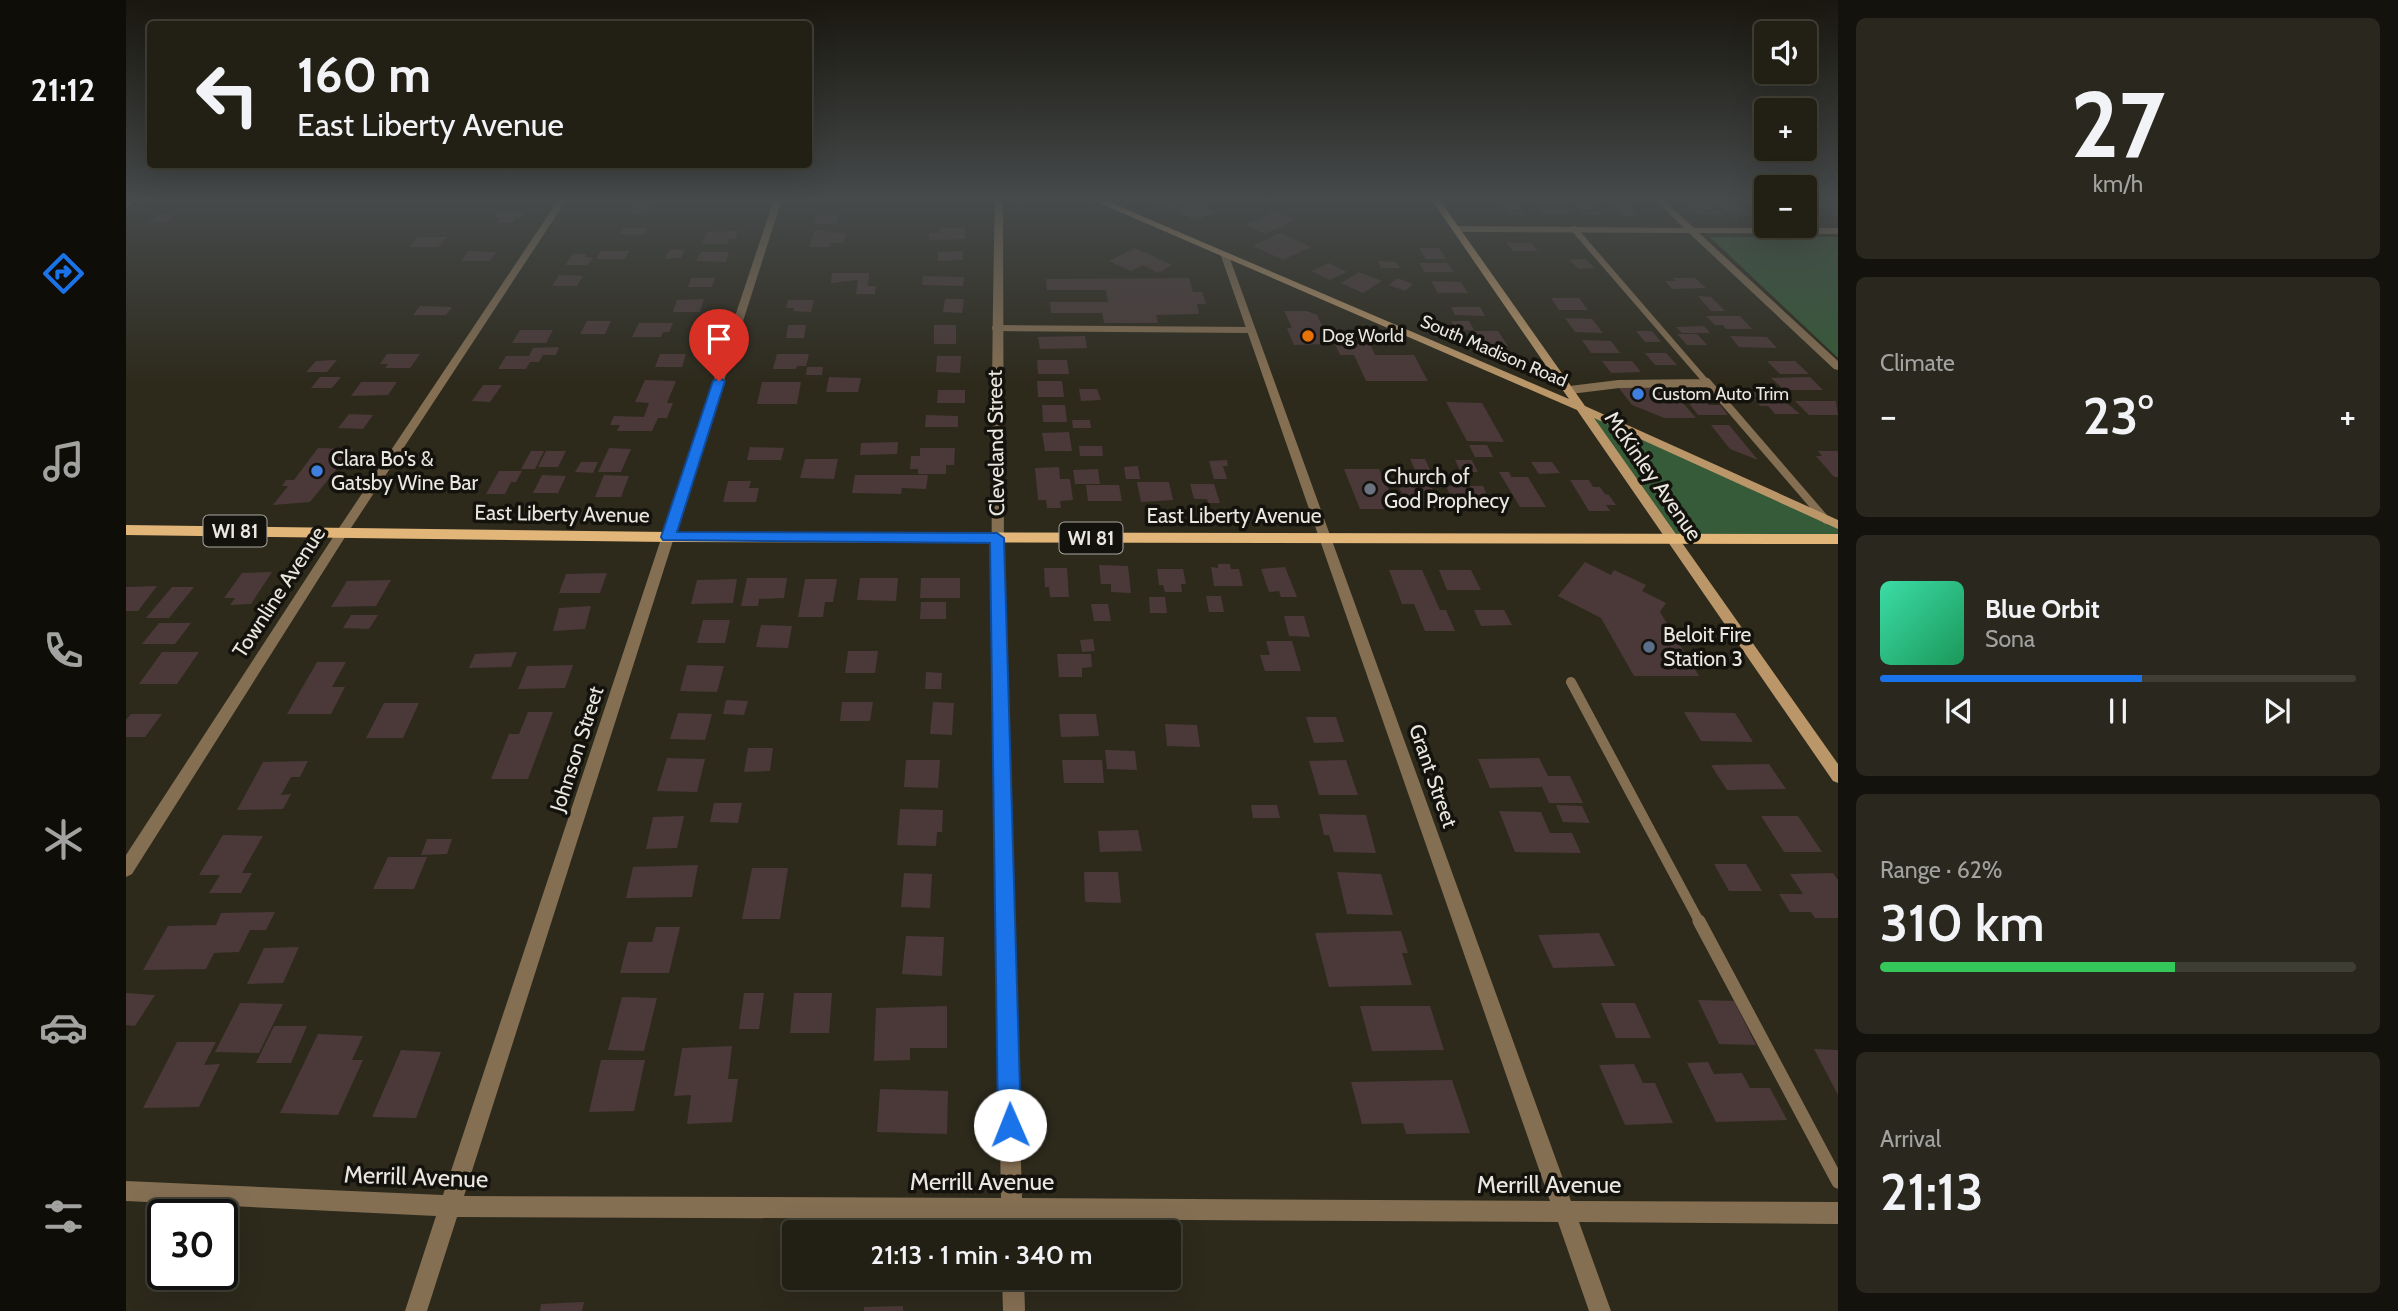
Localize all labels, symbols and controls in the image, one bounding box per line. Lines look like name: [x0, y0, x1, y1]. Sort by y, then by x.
map controls: [1754, 21, 1817, 238]
button: sound: [1754, 21, 1817, 84]
text: 160 m: [297, 45, 431, 104]
icon: left: [182, 49, 273, 140]
text: 27: [2071, 69, 2165, 180]
text: 21:12: [31, 70, 95, 109]
button: +: [1754, 98, 1817, 161]
text: East Liberty Avenue: [297, 105, 564, 144]
text: km/h: [2093, 170, 2143, 198]
button: −: [1754, 175, 1817, 238]
icon: directions: [39, 249, 88, 298]
pin: [689, 309, 749, 381]
street label: South Madison Road: [1417, 310, 1571, 392]
icon: arrive: [700, 320, 738, 358]
place label: Dog World: [1322, 325, 1404, 347]
marker: Dog World: [1300, 328, 1316, 344]
text: Climate: [1880, 349, 1955, 377]
street label: Cleveland Street: [982, 370, 1009, 516]
place label: Custom Auto Trim: [1652, 383, 1789, 405]
text: 23°: [2083, 384, 2153, 447]
marker: Custom Auto Trim: [1630, 386, 1646, 402]
text: −: [1880, 392, 1897, 439]
text: +: [2339, 392, 2356, 439]
street label: McKinley Avenue: [1600, 406, 1707, 545]
icon: music: [39, 437, 88, 486]
place label: Clara Bo's & Gatsby Wine Bar: [331, 446, 479, 495]
marker: Clara Bo's & Gatsby Wine Bar: [309, 463, 325, 479]
place label: Church of God Prophecy: [1384, 464, 1510, 513]
marker: Church of God Prophecy: [1362, 481, 1378, 497]
street label: East Liberty Avenue: [474, 499, 650, 528]
street label: East Liberty Avenue: [1146, 503, 1322, 528]
road number: WI 81: [204, 516, 266, 546]
street label: Townline Avenue: [227, 521, 330, 662]
road number: WI 81: [1060, 523, 1122, 554]
text: Blue Orbit: [1985, 593, 2100, 625]
place label: Beloit Fire Station 3: [1663, 622, 1752, 671]
text: Sona: [1985, 625, 2035, 653]
icon: phone: [39, 626, 88, 675]
marker: Beloit Fire Station 3: [1641, 639, 1657, 655]
street label: Johnson Street: [544, 683, 609, 816]
icon: previous: [1940, 692, 1978, 730]
icon: pause: [2099, 692, 2137, 730]
icon: next: [2258, 692, 2296, 730]
street label: Grant Street: [1404, 721, 1463, 831]
icon: climate: [39, 815, 88, 864]
text: Range · 62%: [1880, 856, 2003, 884]
text: 310 km: [1880, 891, 2045, 954]
icon: car: [39, 1003, 88, 1052]
position arrow: [973, 1088, 1047, 1162]
text: Arrival: [1880, 1125, 1941, 1153]
street label: Merrill Avenue: [343, 1159, 489, 1194]
text: 21:13: [1880, 1160, 1984, 1223]
street label: Merrill Avenue: [910, 1167, 1054, 1196]
street label: Merrill Avenue: [1477, 1170, 1621, 1199]
icon: filters: [39, 1192, 88, 1241]
speed limit sign: 30: [147, 1199, 238, 1290]
text: 21:13 · 1 min · 340 m: [870, 1239, 1093, 1271]

